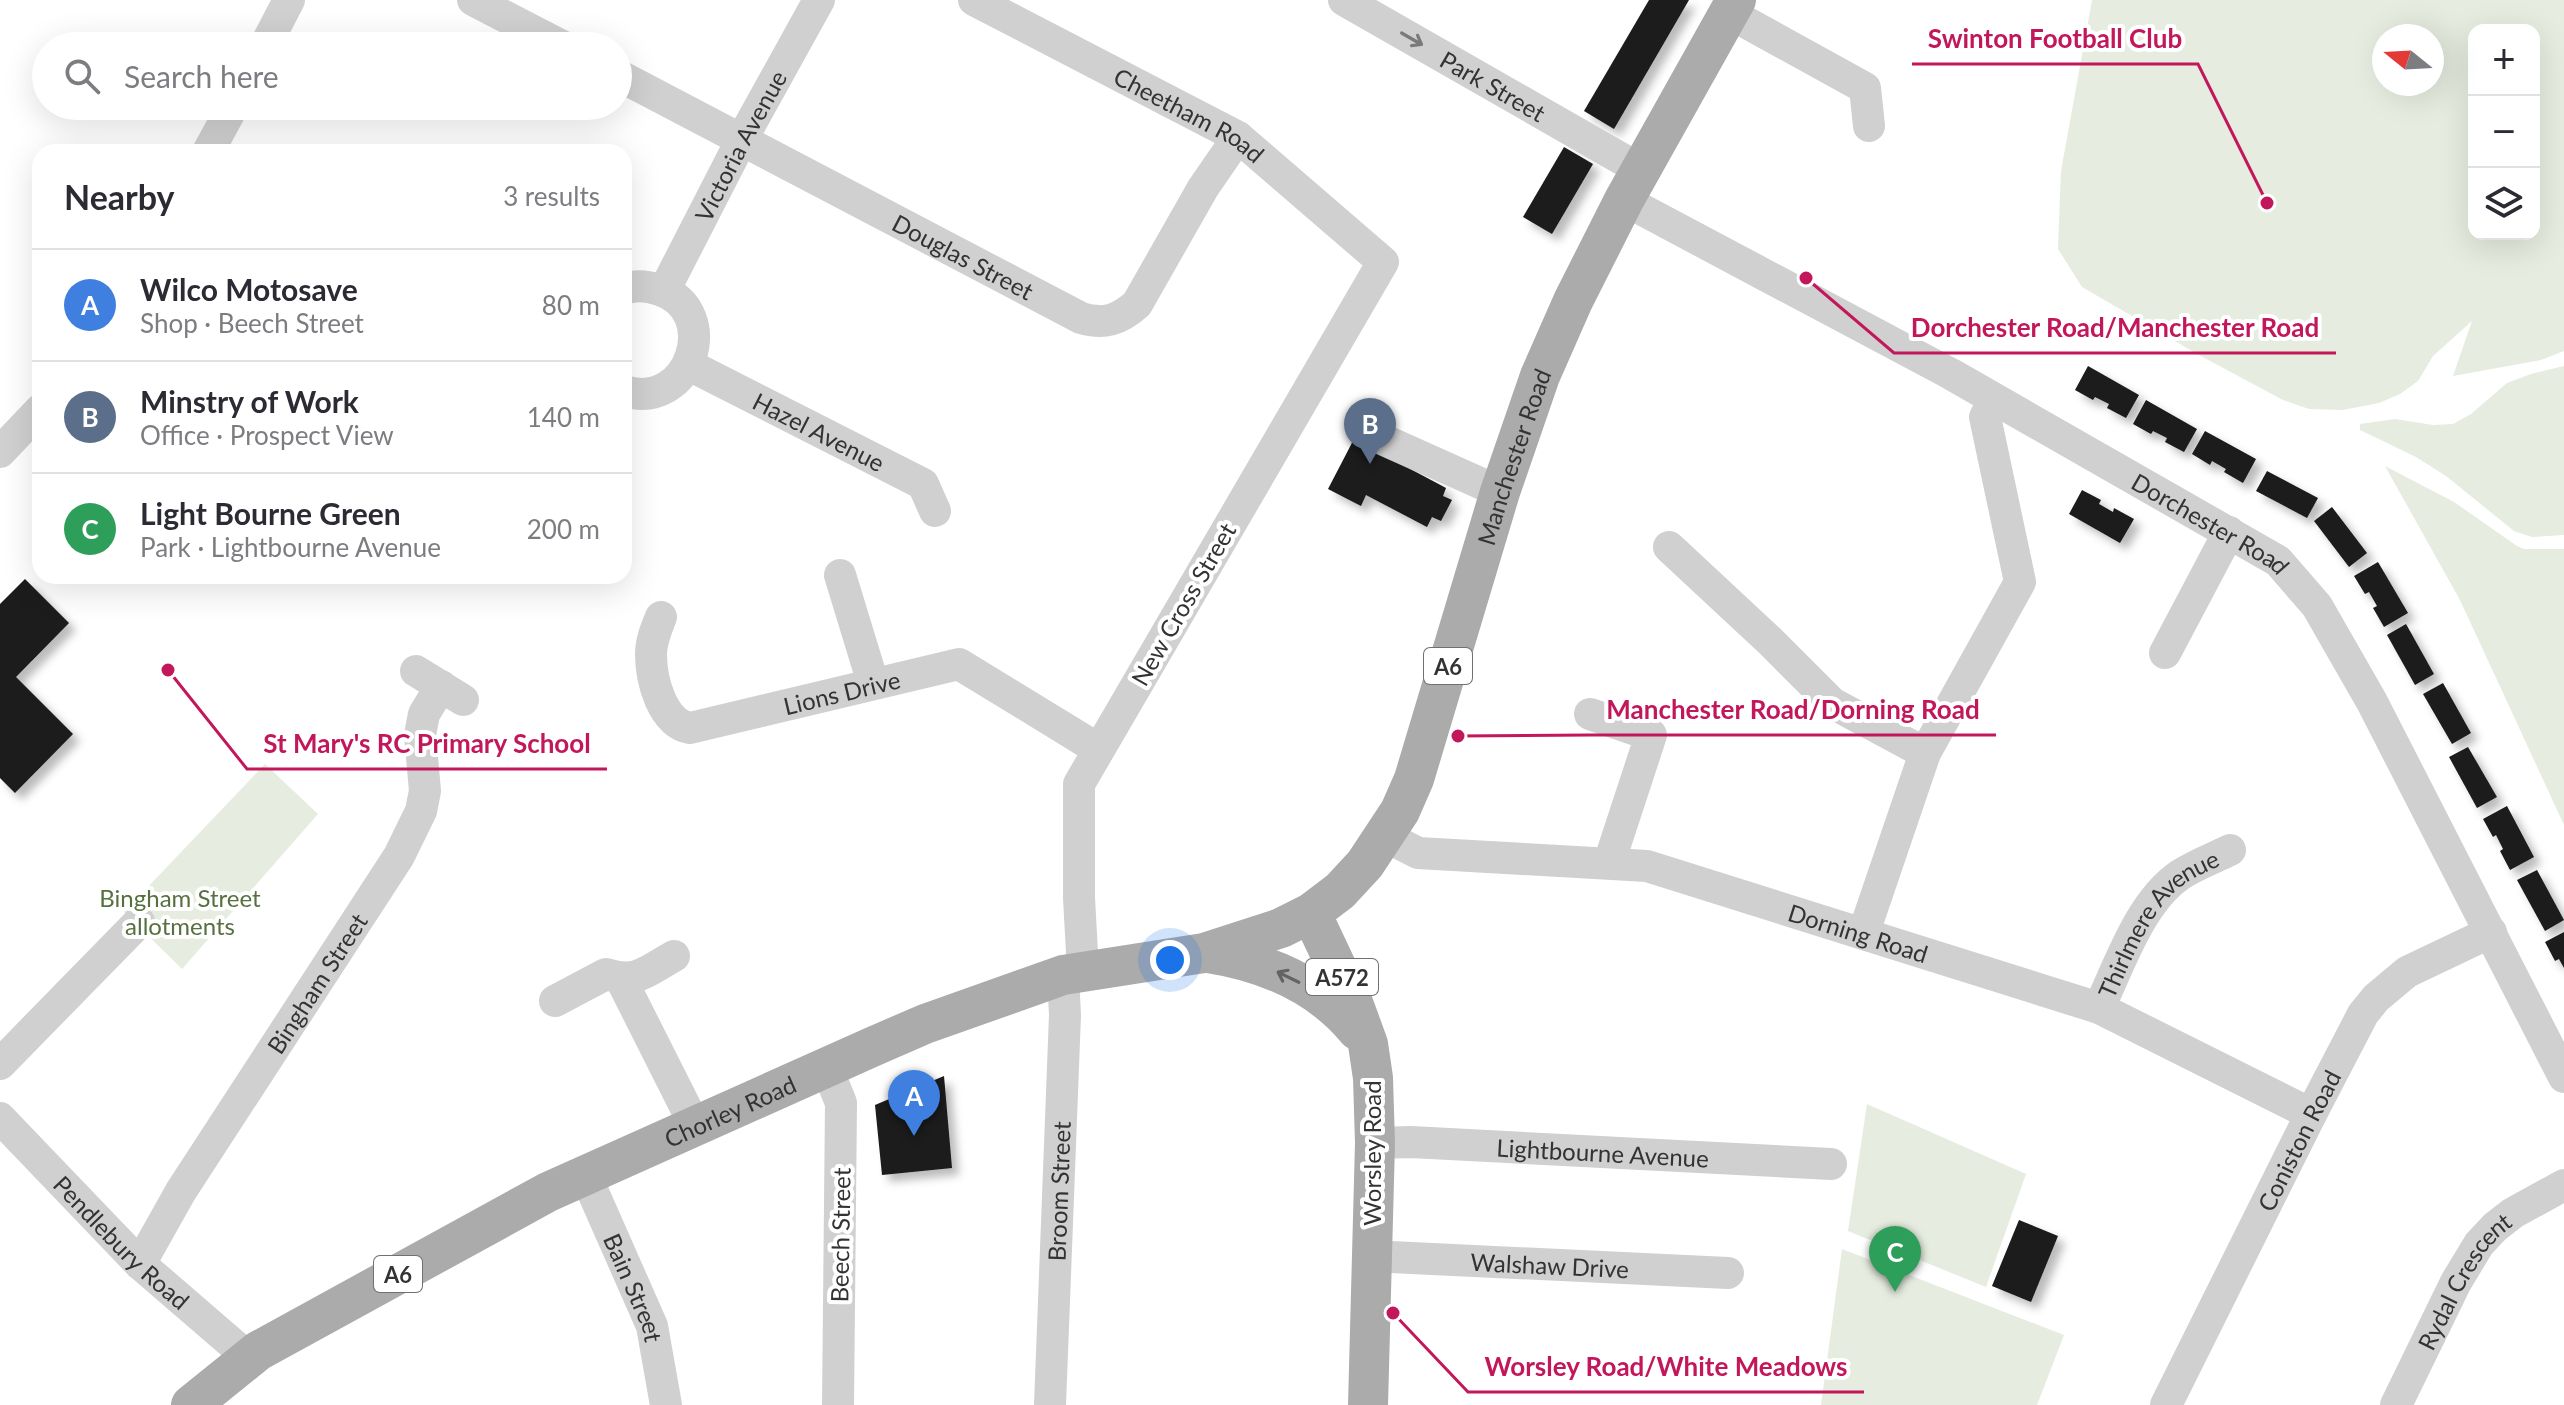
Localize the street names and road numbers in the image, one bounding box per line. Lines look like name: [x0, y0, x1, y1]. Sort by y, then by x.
street label: Park Street: [1436, 44, 1551, 127]
street label: Cheetham Road: [1109, 61, 1271, 168]
street label: Victoria Avenue: [688, 65, 792, 226]
street label: Douglas Street: [888, 207, 1039, 305]
street label: Manchester Road: [1470, 364, 1556, 548]
street label: Hazel Avenue: [748, 386, 890, 477]
street label: Dorchester Road: [2127, 466, 2296, 579]
street label: New Cross Street: [1125, 517, 1241, 690]
road number: A6: [1424, 648, 1472, 684]
street label: Lions Drive: [780, 664, 903, 720]
street label: Thirlmere Avenue: [2091, 843, 2223, 1002]
street label: Dorning Road: [1785, 897, 1932, 968]
street label: Bingham Street: [260, 907, 373, 1058]
road number: A572: [1306, 959, 1378, 995]
street label: Coniston Road: [2251, 1065, 2346, 1215]
street label: Chorley Road: [660, 1069, 800, 1153]
street label: Worsley Road: [1357, 1080, 1386, 1226]
street label: Broom Street: [1041, 1120, 1075, 1262]
street label: Lightbourne Avenue: [1496, 1132, 1710, 1172]
street label: Beech Street: [824, 1167, 856, 1303]
street label: Pendlebury Road: [48, 1169, 196, 1315]
street label: Rydal Crescent: [2411, 1206, 2517, 1354]
street label: Bain Street: [598, 1229, 669, 1344]
street label: Walshaw Drive: [1470, 1246, 1630, 1283]
road number: A6: [374, 1256, 422, 1292]

